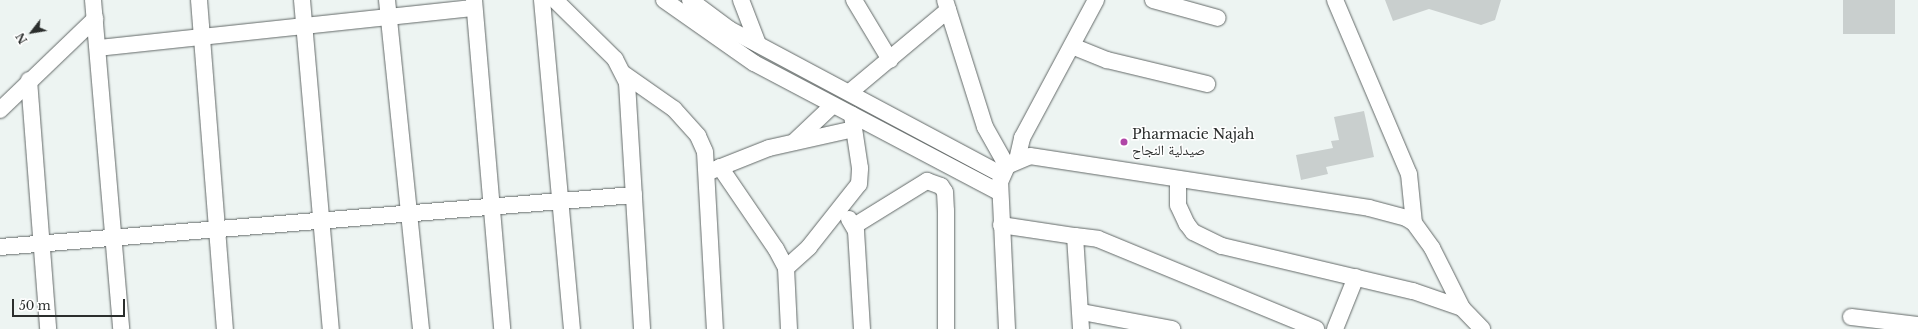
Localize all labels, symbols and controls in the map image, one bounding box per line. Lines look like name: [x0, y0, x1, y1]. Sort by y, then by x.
north arrow: [12, 12, 52, 52]
text: N: [13, 30, 30, 46]
place label: Pharmacie Najah صيدلية النجاح: [1132, 126, 1254, 158]
marker: Pharmacie Najah صيدلية النجاح: [1119, 137, 1129, 147]
scale bar: [14, 291, 127, 317]
text: 50 m: [19, 298, 51, 313]

